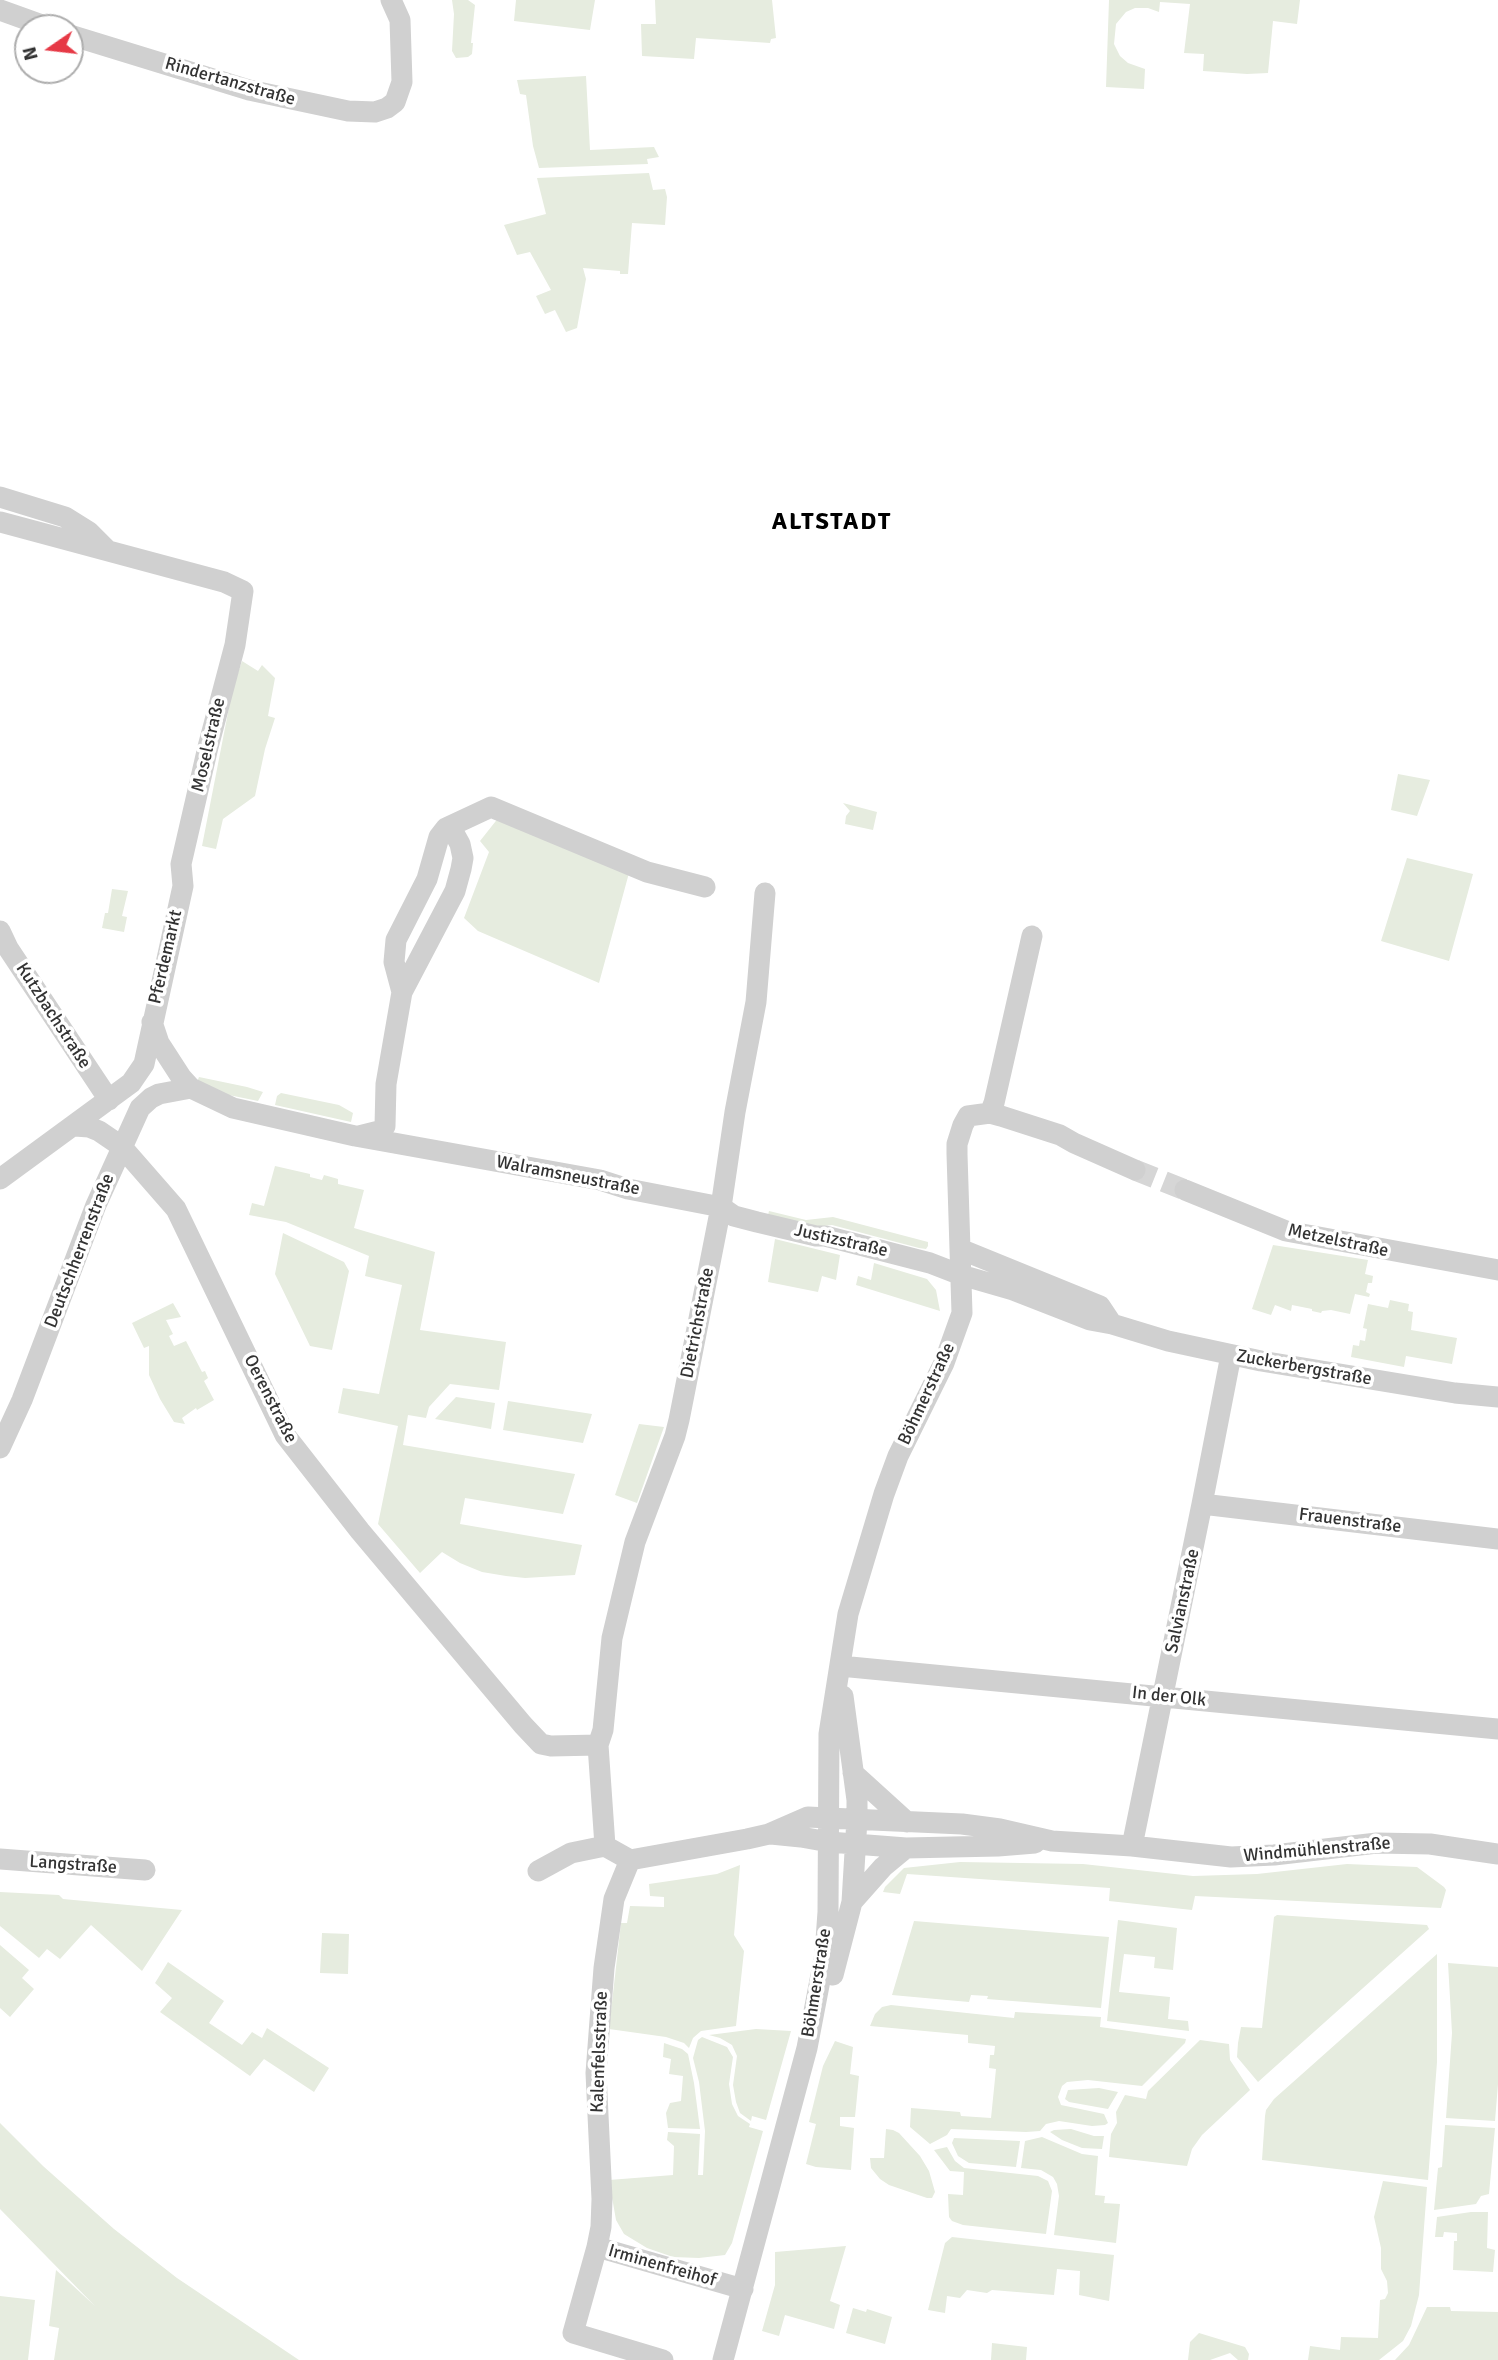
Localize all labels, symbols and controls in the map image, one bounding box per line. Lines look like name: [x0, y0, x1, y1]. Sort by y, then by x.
north arrow: [14, 14, 84, 84]
text: N: [17, 44, 44, 63]
street label: Rindertanzstraße: [162, 53, 298, 111]
district label: ALTSTADT: [773, 509, 891, 537]
street label: Moselstraße: [188, 696, 230, 794]
street label: Pferdemarkt: [145, 908, 187, 1006]
street label: Kutzbachstraße: [11, 959, 95, 1073]
street label: Walramsneustraße: [494, 1152, 642, 1200]
street label: Deutschherrenstraße: [41, 1171, 119, 1331]
street label: Justizstraße: [792, 1220, 890, 1262]
street label: Metzelstraße: [1286, 1220, 1390, 1262]
street label: Dietrichstraße: [677, 1266, 719, 1380]
street label: Böhmerstraße: [894, 1340, 960, 1448]
street label: Zuckerbergstraße: [1235, 1345, 1373, 1391]
street label: Oerenstraße: [239, 1351, 301, 1447]
street label: Frauenstraße: [1297, 1504, 1403, 1538]
street label: Salvianstraße: [1161, 1547, 1205, 1655]
street label: In der Olk: [1131, 1682, 1207, 1712]
street label: Windmühlenstraße: [1243, 1833, 1391, 1867]
street label: Langstraße: [28, 1851, 118, 1879]
street label: Böhmerstraße: [798, 1927, 836, 2039]
street label: Kalenfelsstraße: [587, 1991, 613, 2113]
street label: Irminenfreihof: [605, 2240, 719, 2292]

